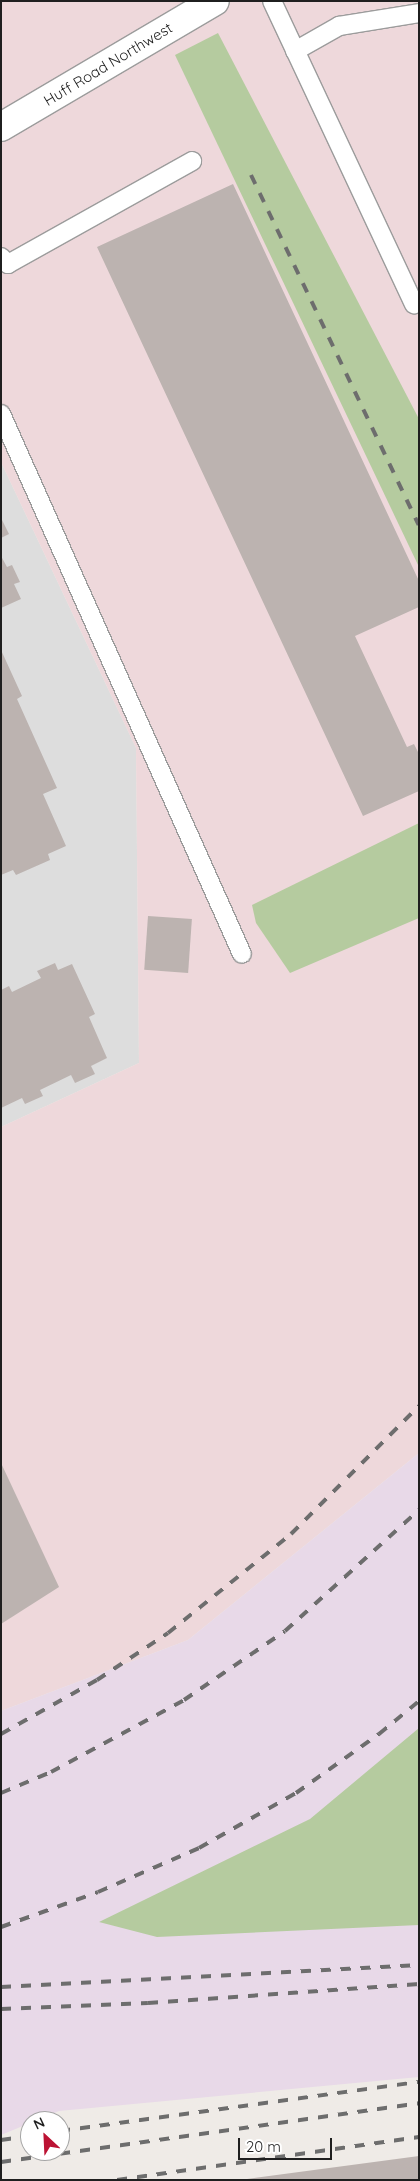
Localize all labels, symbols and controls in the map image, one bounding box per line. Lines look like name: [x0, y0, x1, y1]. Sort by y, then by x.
street label: Huff Road Northwest: [40, 18, 176, 110]
north arrow: [20, 2111, 70, 2161]
text: N: [31, 2113, 48, 2134]
scale bar: [240, 2128, 334, 2160]
text: 20 m: [246, 2137, 281, 2156]

